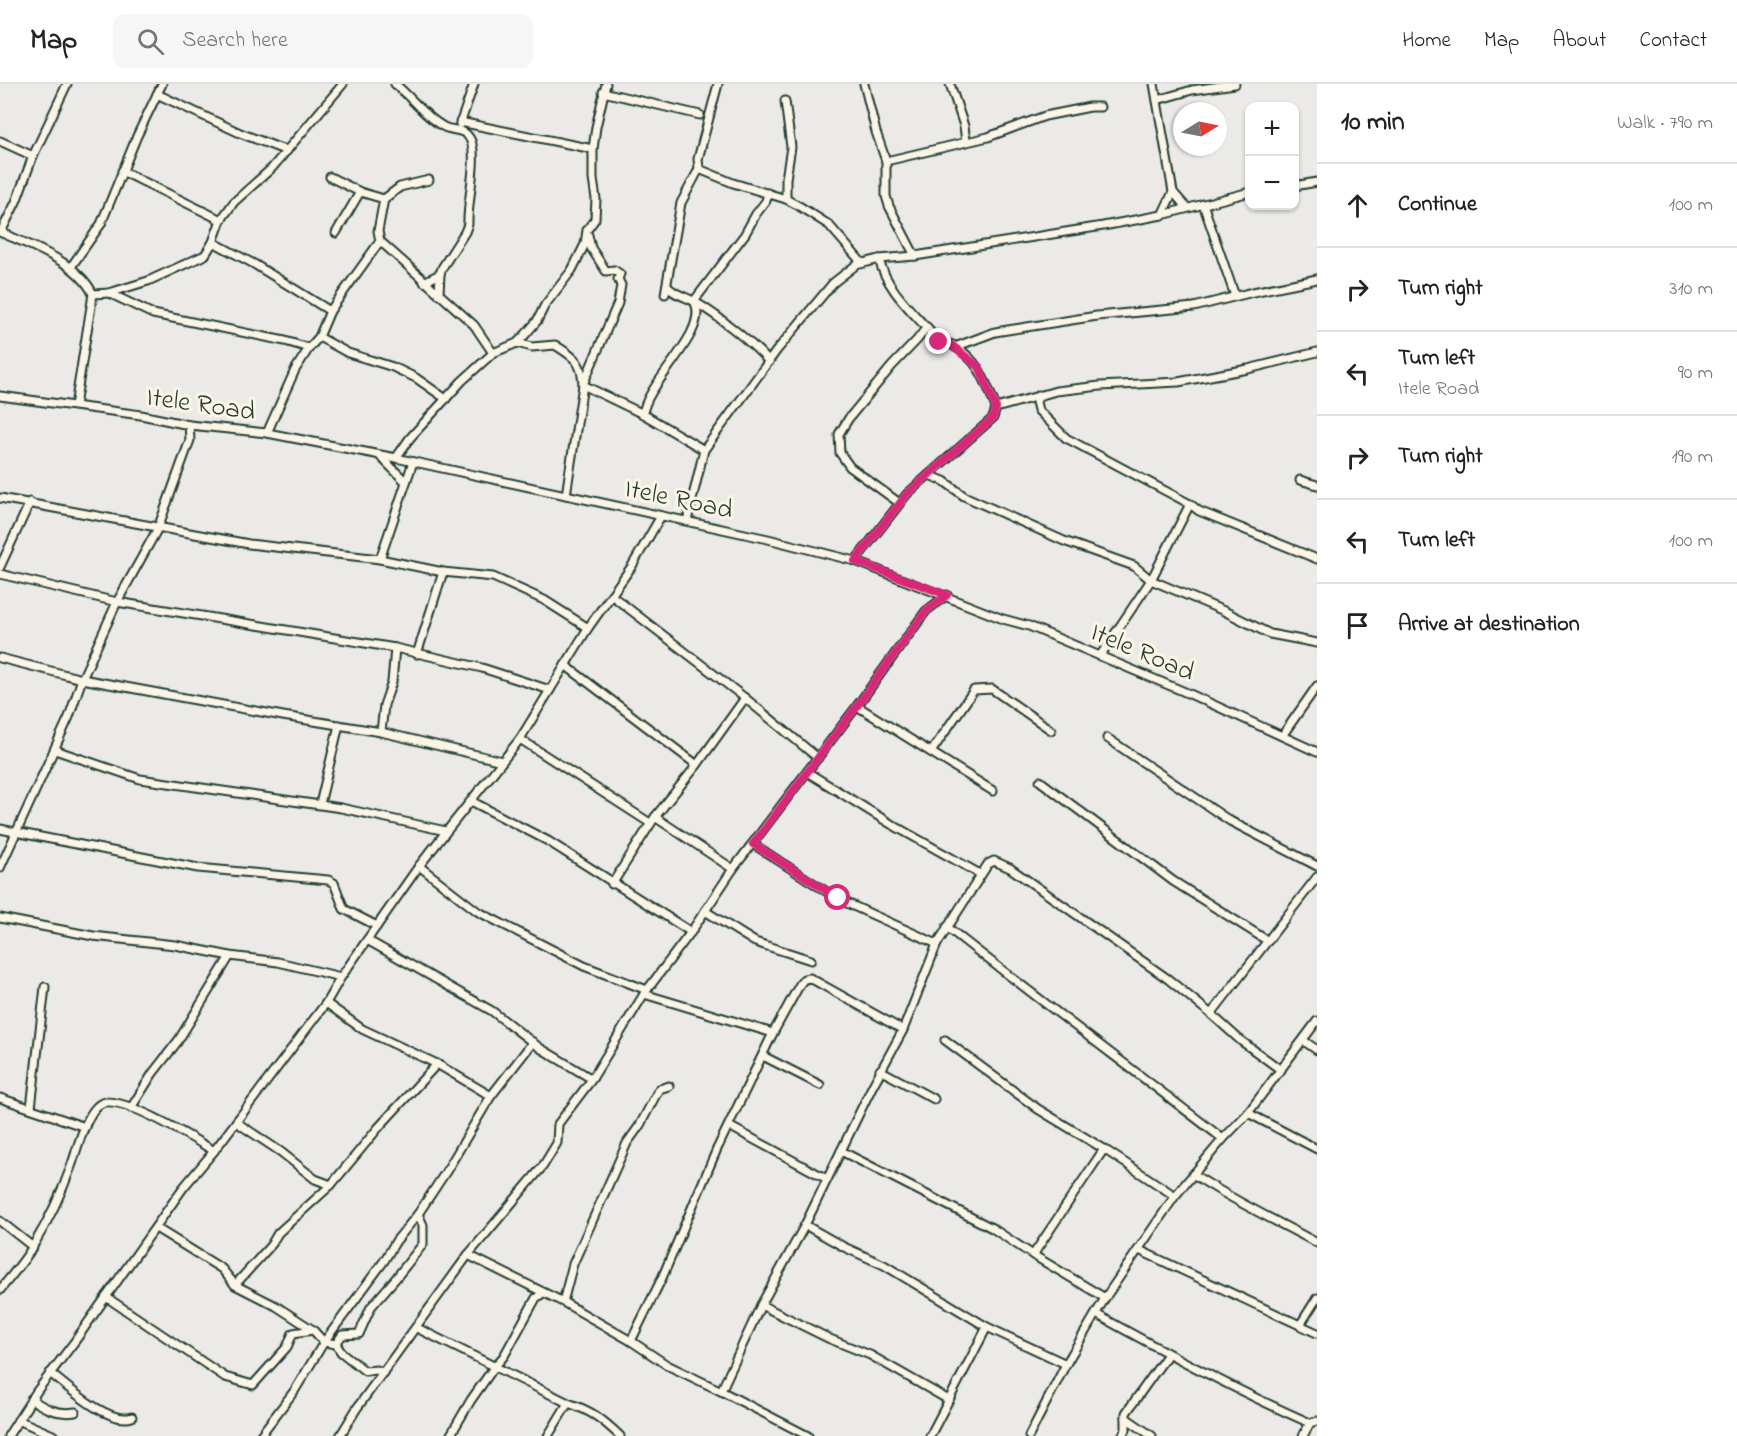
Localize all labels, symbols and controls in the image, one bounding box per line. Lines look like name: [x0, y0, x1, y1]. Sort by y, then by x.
search box: [113, 14, 533, 68]
text: Map: [30, 21, 77, 62]
icon: search: [134, 25, 167, 58]
text: Search here: [182, 25, 288, 57]
text: Home: [1402, 26, 1451, 56]
text: Map: [1484, 26, 1519, 56]
text: About: [1552, 26, 1606, 56]
text: Contact: [1639, 26, 1707, 56]
north arrow: [1173, 102, 1227, 156]
map controls: [1245, 102, 1299, 210]
button: +: [1245, 102, 1299, 156]
text: 10 min: [1341, 104, 1405, 142]
text: Walk · 790 m: [1617, 109, 1713, 138]
button: −: [1245, 156, 1299, 210]
icon: ahead: [1341, 189, 1374, 222]
text: Continue: [1398, 189, 1477, 221]
text: 100 m: [1669, 191, 1713, 220]
icon: right: [1341, 273, 1374, 306]
text: Turn right: [1398, 273, 1483, 305]
text: 310 m: [1669, 275, 1713, 304]
route end: [925, 328, 951, 354]
text: Turn left: [1398, 343, 1475, 375]
icon: left: [1341, 357, 1374, 390]
text: 90 m: [1678, 359, 1713, 388]
text: Itele Road: [1398, 375, 1479, 404]
street label: Itele Road: [144, 379, 258, 432]
icon: right: [1341, 441, 1374, 474]
text: Turn right: [1398, 441, 1483, 473]
text: 190 m: [1671, 443, 1713, 472]
street label: Itele Road: [621, 470, 736, 531]
icon: left: [1341, 525, 1374, 558]
text: Turn left: [1398, 525, 1475, 557]
text: 100 m: [1669, 527, 1713, 556]
icon: arrive: [1341, 609, 1374, 642]
text: Arrive at destination: [1398, 609, 1580, 641]
street label: Itele Road: [1084, 614, 1200, 693]
route start: [824, 884, 850, 910]

